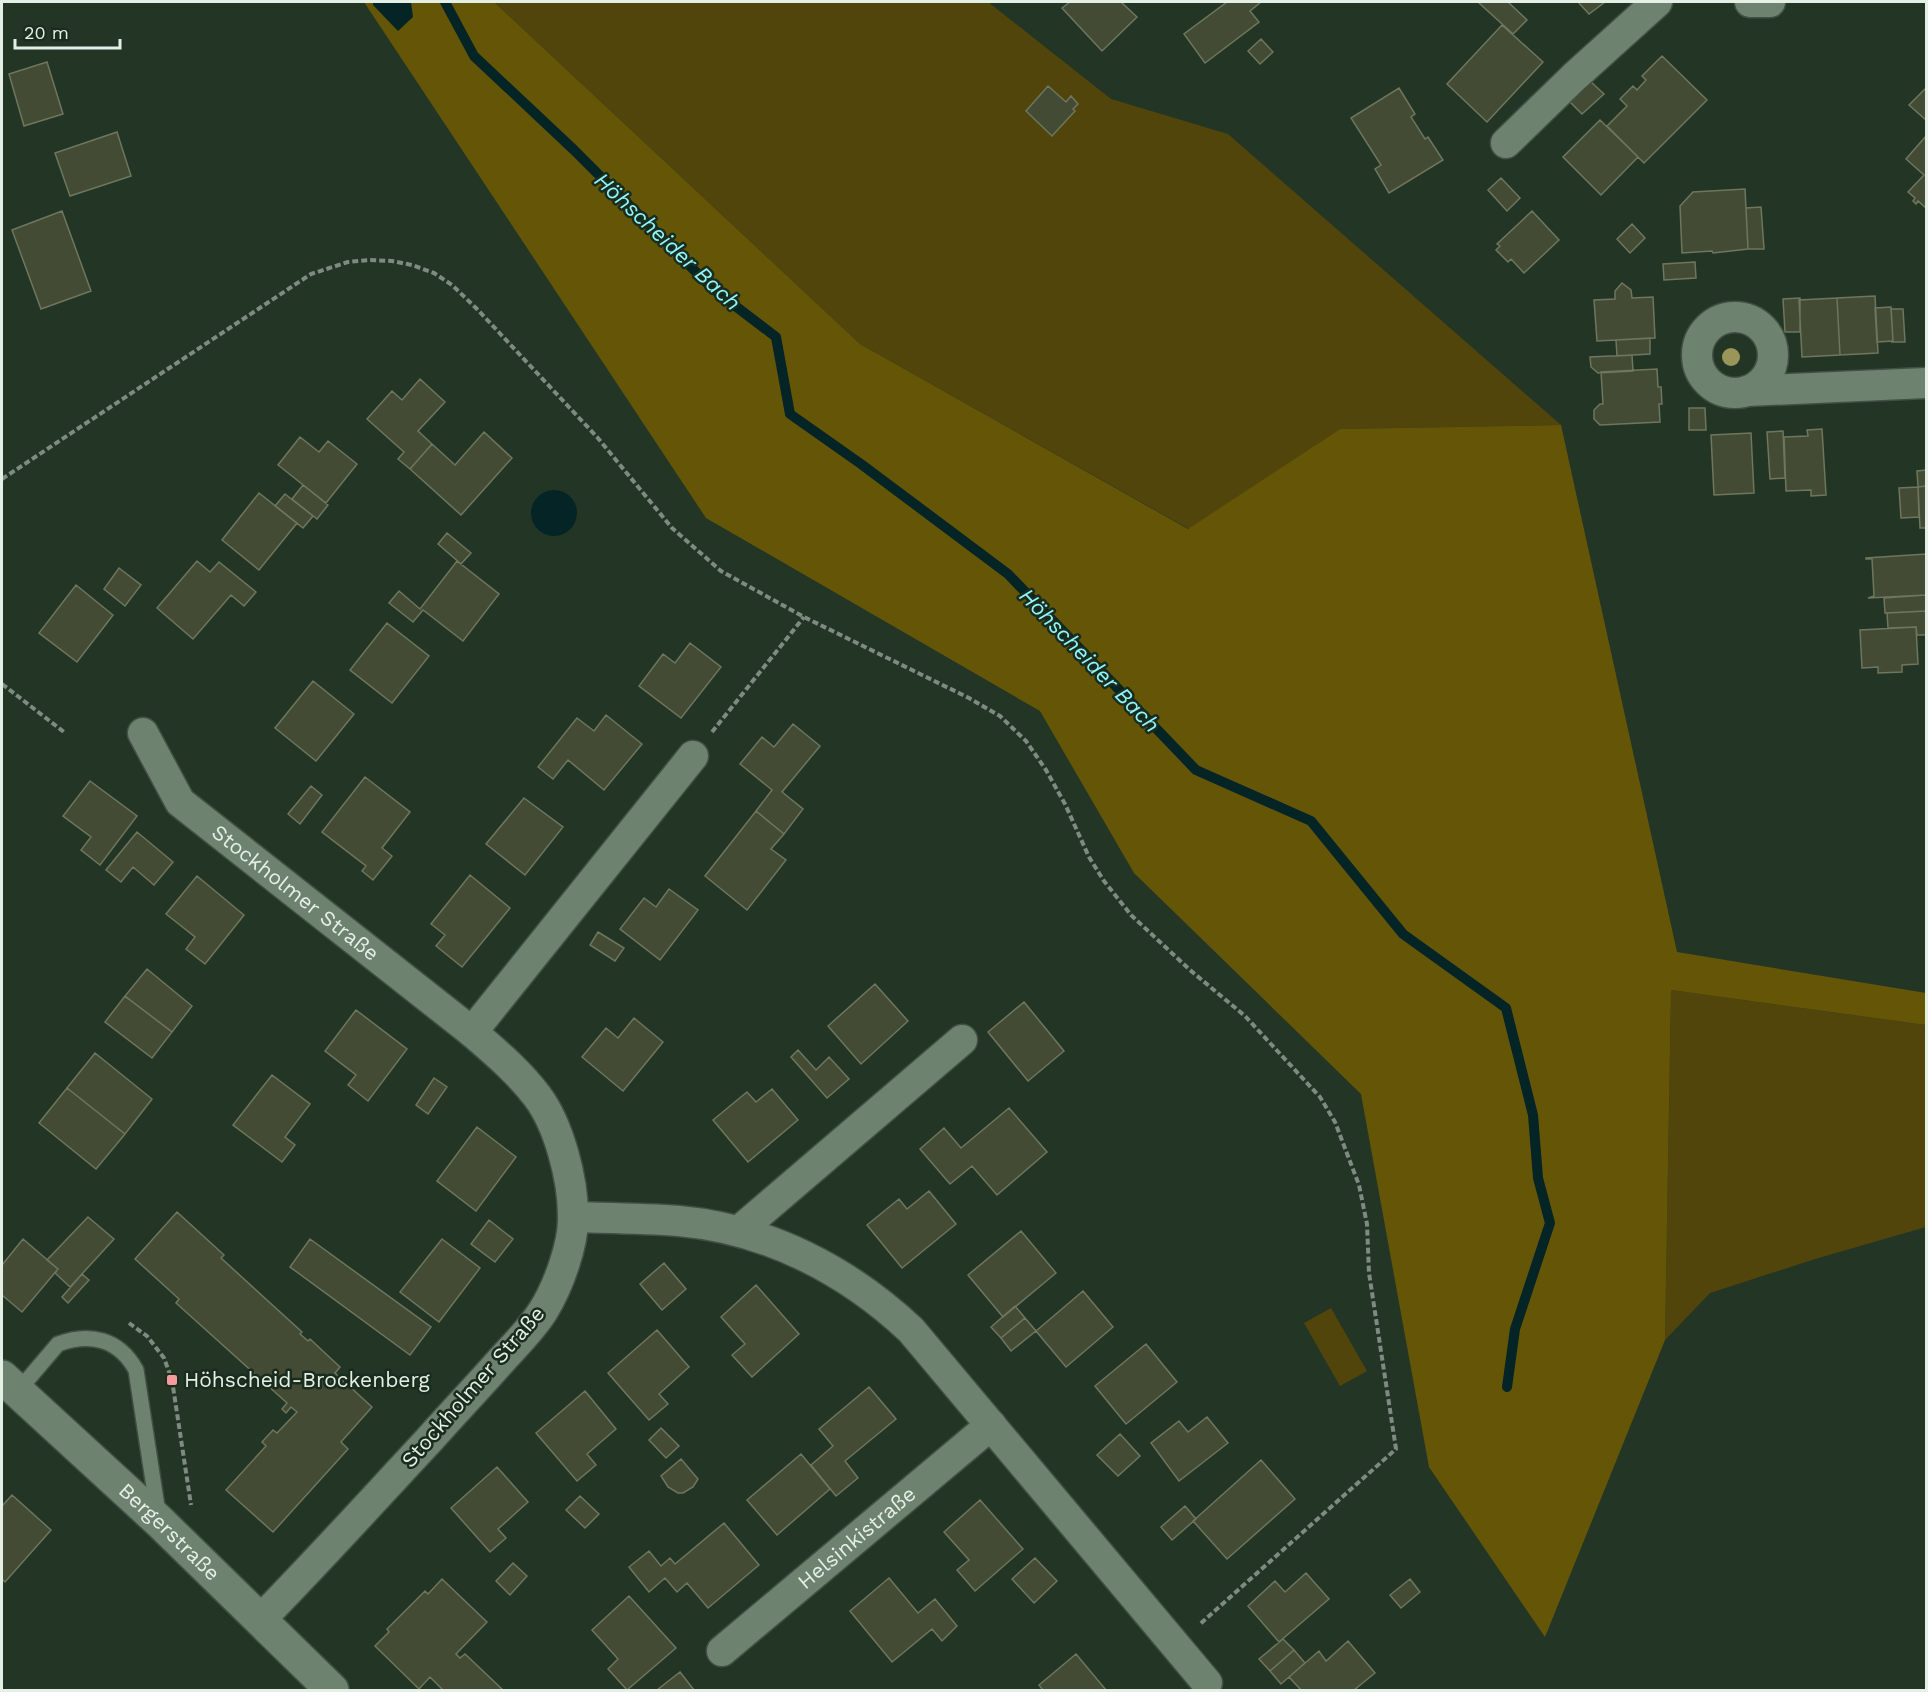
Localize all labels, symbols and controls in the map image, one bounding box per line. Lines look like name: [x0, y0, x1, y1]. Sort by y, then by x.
scale bar: [15, 12, 120, 50]
text: 20 m: [24, 22, 69, 43]
water label: Höhscheider Bach: [590, 167, 746, 315]
water label: Höhscheider Bach: [1015, 583, 1165, 738]
street label: Stockholmer Straße: [207, 819, 384, 966]
street label: Stockholmer Straße: [396, 1301, 549, 1472]
place label: Höhscheid-Brockenberg: [184, 1367, 431, 1392]
marker: Höhscheid-Brockenberg: [165, 1373, 179, 1387]
street label: Bergerstraße: [114, 1477, 225, 1586]
street label: Helsinkistraße: [792, 1481, 920, 1594]

